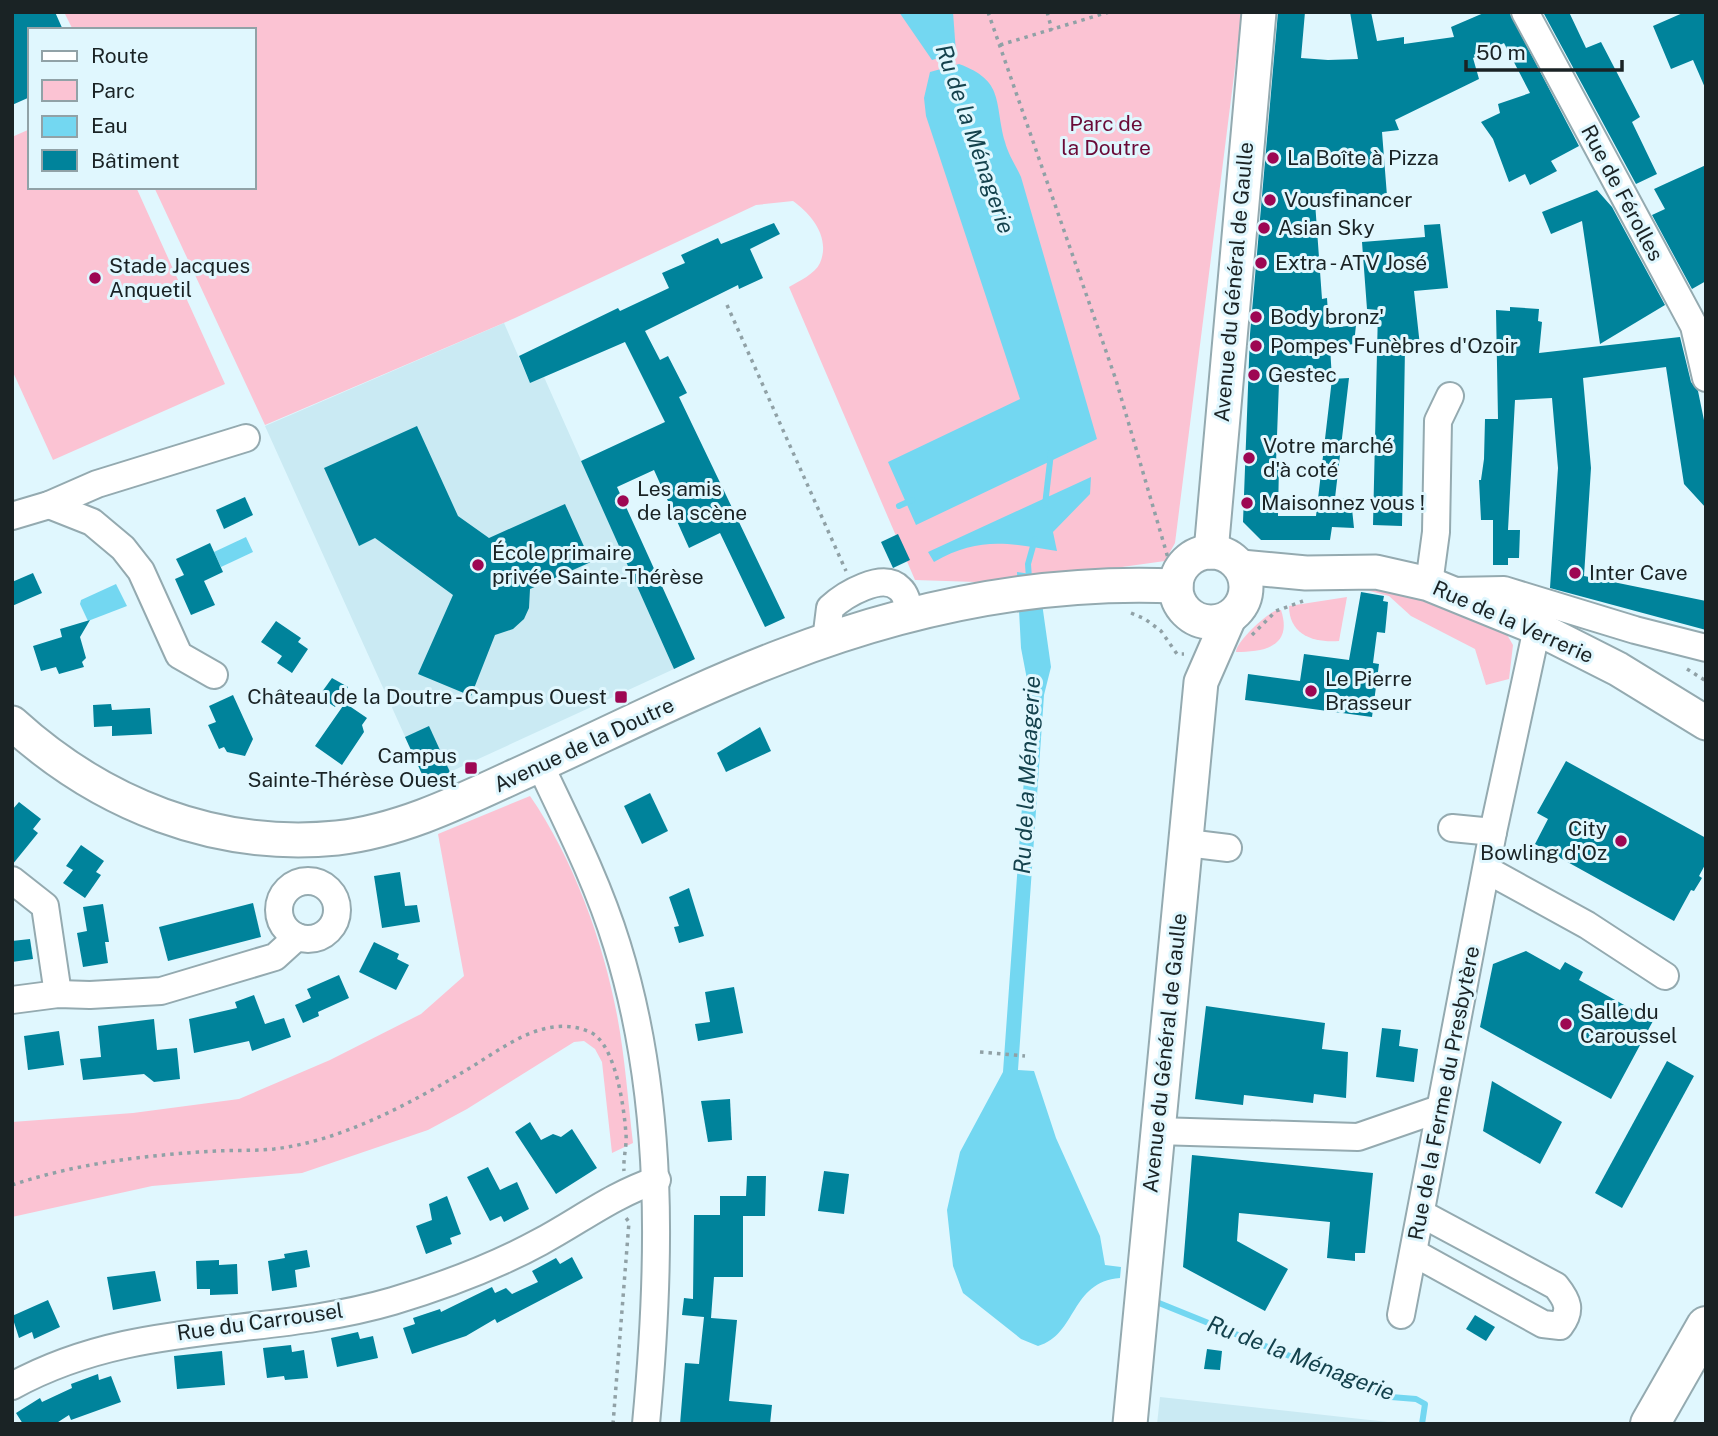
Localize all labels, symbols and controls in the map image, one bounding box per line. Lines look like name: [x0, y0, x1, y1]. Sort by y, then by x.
legend: [28, 28, 256, 189]
scale bar: [1466, 28, 1622, 72]
text: 50 m: [1476, 40, 1526, 65]
water label: Ru de la Ménagerie: [930, 41, 1021, 237]
text: Route: [91, 43, 149, 68]
text: Parc: [91, 78, 135, 103]
park label: Parc de la Doutre: [1061, 111, 1151, 160]
text: Eau: [91, 113, 128, 138]
street label: Rue de Férolles: [1576, 120, 1669, 265]
street label: Avenue du Général de Gaulle: [1209, 141, 1258, 423]
place label: La Boîte à Pizza: [1287, 145, 1439, 170]
text: Bâtiment: [91, 148, 180, 173]
marker: La Boîte à Pizza: [1265, 150, 1281, 166]
place label: Vousfinancer: [1284, 187, 1413, 212]
marker: Vousfinancer: [1262, 192, 1278, 208]
place label: Asian Sky: [1278, 215, 1375, 240]
marker: Asian Sky: [1256, 220, 1272, 236]
place label: Extra - ATV José: [1275, 250, 1427, 275]
place label: Stade Jacques Anquetil: [109, 253, 250, 302]
marker: Extra - ATV José: [1253, 255, 1269, 271]
marker: Stade Jacques Anquetil: [87, 270, 103, 286]
place label: Body bronz': [1270, 304, 1384, 329]
marker: Body bronz': [1248, 309, 1264, 325]
place label: Pompes Funèbres d'Ozoir: [1270, 333, 1518, 358]
marker: Pompes Funèbres d'Ozoir: [1248, 338, 1264, 354]
place label: Gestec: [1268, 362, 1337, 387]
marker: Gestec: [1246, 367, 1262, 383]
place label: Votre marché d'à coté: [1263, 433, 1394, 482]
marker: Votre marché d'à coté: [1241, 450, 1257, 466]
place label: Les amis de la scène: [637, 476, 747, 525]
place label: Maisonnez vous !: [1261, 490, 1425, 515]
marker: Les amis de la scène: [615, 493, 631, 509]
marker: Maisonnez vous !: [1239, 495, 1255, 511]
place label: École primaire privée Sainte-Thérèse: [492, 540, 704, 589]
marker: École primaire privée Sainte-Thérèse: [470, 557, 486, 573]
place label: Inter Cave: [1589, 560, 1688, 585]
marker: Inter Cave: [1567, 565, 1583, 581]
street label: Rue de la Verrerie: [1429, 575, 1597, 668]
place label: Le Pierre Brasseur: [1325, 666, 1412, 715]
water label: Ru de la Ménagerie: [1008, 675, 1045, 875]
marker: Le Pierre Brasseur: [1303, 683, 1319, 699]
place label: Château de la Doutre - Campus Ouest: [247, 684, 607, 709]
marker: Château de la Doutre - Campus Ouest: [613, 689, 629, 705]
street label: Avenue de la Doutre: [490, 692, 678, 797]
place label: Campus Sainte-Thérèse Ouest: [247, 743, 457, 792]
marker: Campus Sainte-Thérèse Ouest: [463, 760, 479, 776]
place label: City Bowling d'Oz: [1480, 816, 1607, 865]
marker: City Bowling d'Oz: [1613, 833, 1629, 849]
street label: Avenue du Général de Gaulle: [1137, 912, 1192, 1194]
street label: Rue de la Ferme du Presbytère: [1403, 944, 1484, 1242]
place label: Salle du Caroussel: [1580, 999, 1677, 1048]
marker: Salle du Caroussel: [1558, 1016, 1574, 1032]
street label: Rue du Carrousel: [175, 1297, 345, 1346]
water label: Ru de la Ménagerie: [1204, 1309, 1399, 1406]

